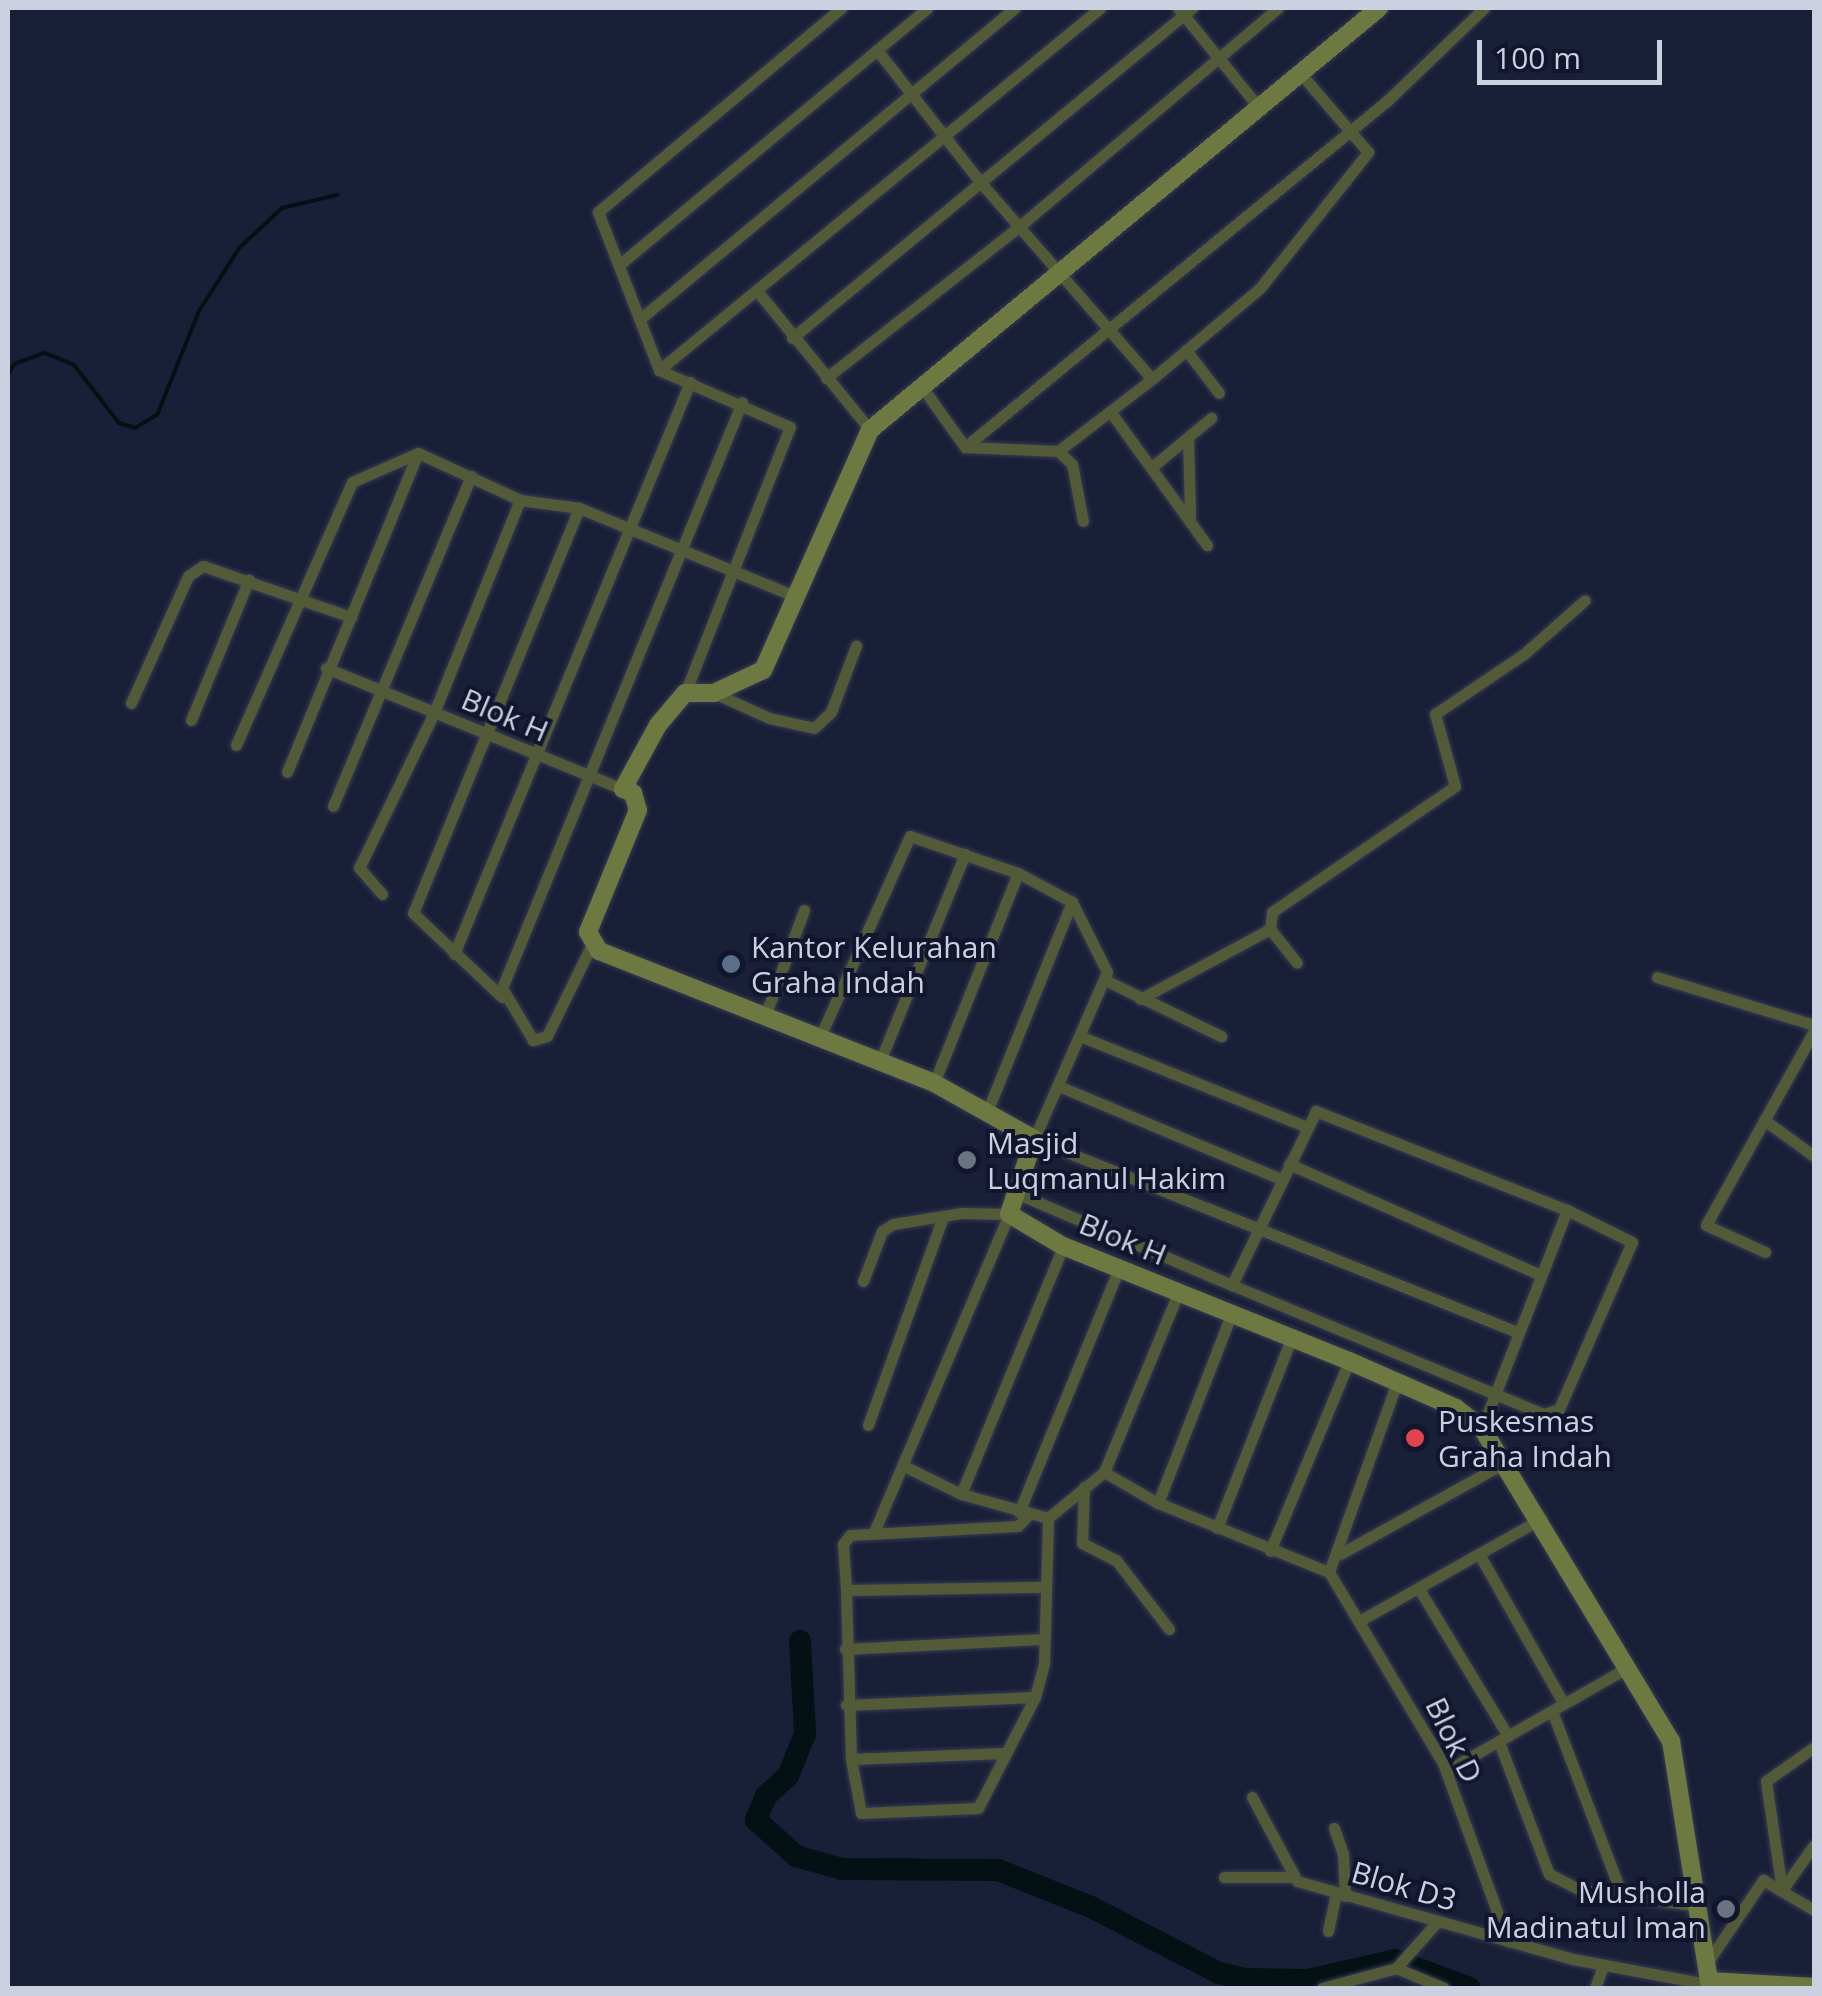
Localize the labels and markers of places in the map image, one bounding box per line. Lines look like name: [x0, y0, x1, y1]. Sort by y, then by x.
place label: Kantor Kelurahan Graha Indah: [751, 929, 997, 1000]
marker: Kantor Kelurahan Graha Indah: [720, 953, 742, 975]
place label: Masjid Luqmanul Hakim: [987, 1125, 1226, 1196]
marker: Masjid Luqmanul Hakim: [956, 1149, 978, 1171]
place label: Puskesmas Graha Indah: [1438, 1403, 1612, 1474]
marker: Puskesmas Graha Indah: [1402, 1425, 1428, 1451]
place label: Musholla Madinatul Iman: [1486, 1874, 1706, 1944]
marker: Musholla Madinatul Iman: [1715, 1898, 1737, 1920]

